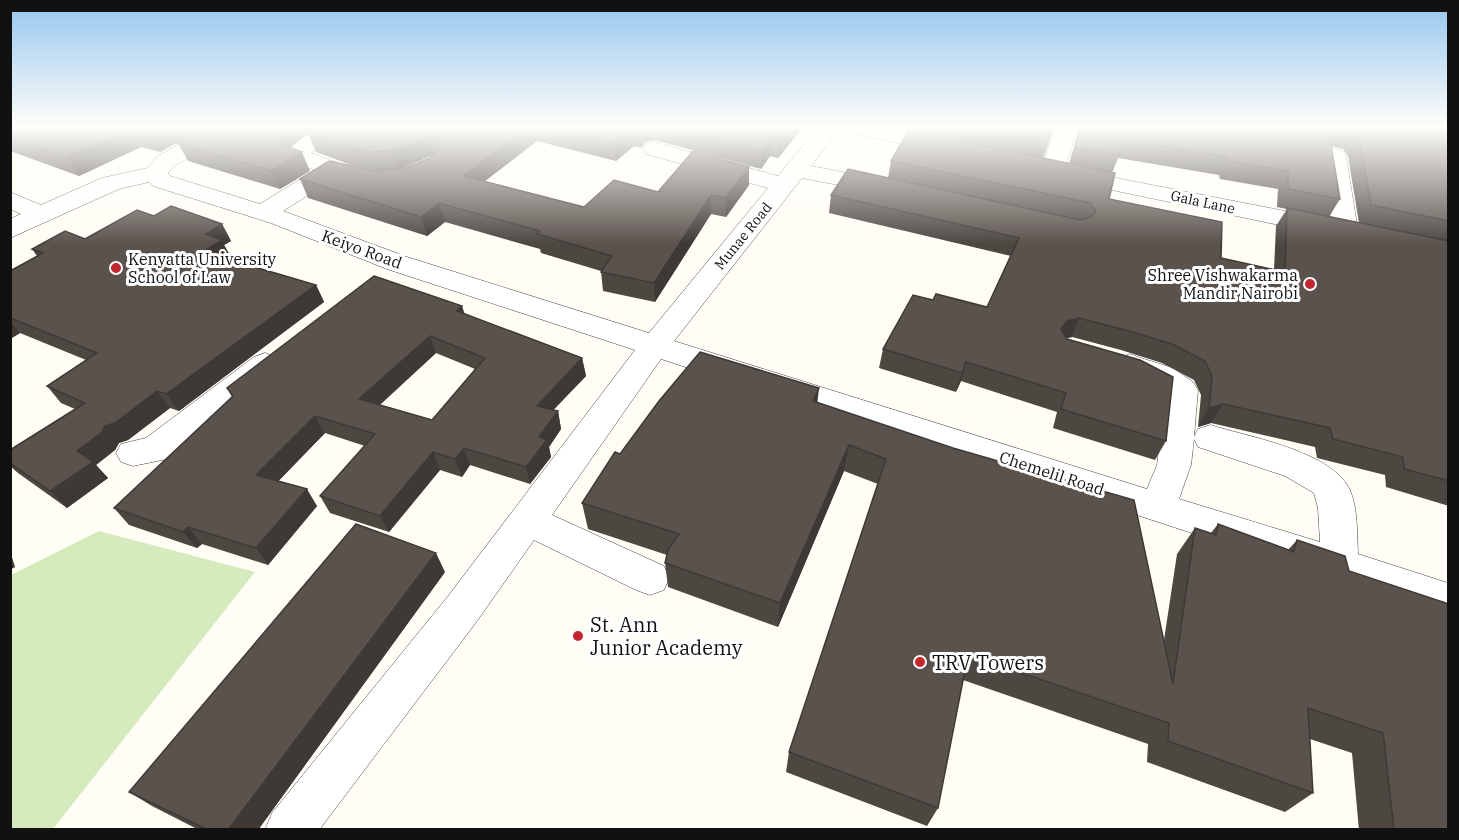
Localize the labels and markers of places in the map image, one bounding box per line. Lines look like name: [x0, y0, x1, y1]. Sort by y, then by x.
place label: Kenyatta University School of Law: [128, 249, 277, 287]
marker: Kenyatta University School of Law: [109, 261, 123, 275]
place label: Shree Vishwakarma Mandir Nairobi: [1147, 265, 1298, 303]
marker: Shree Vishwakarma Mandir Nairobi: [1303, 277, 1317, 291]
place label: St. Ann Junior Academy: [590, 611, 743, 661]
marker: St. Ann Junior Academy: [571, 629, 585, 643]
place label: TRV Towers: [932, 649, 1044, 676]
marker: TRV Towers: [913, 655, 927, 669]

